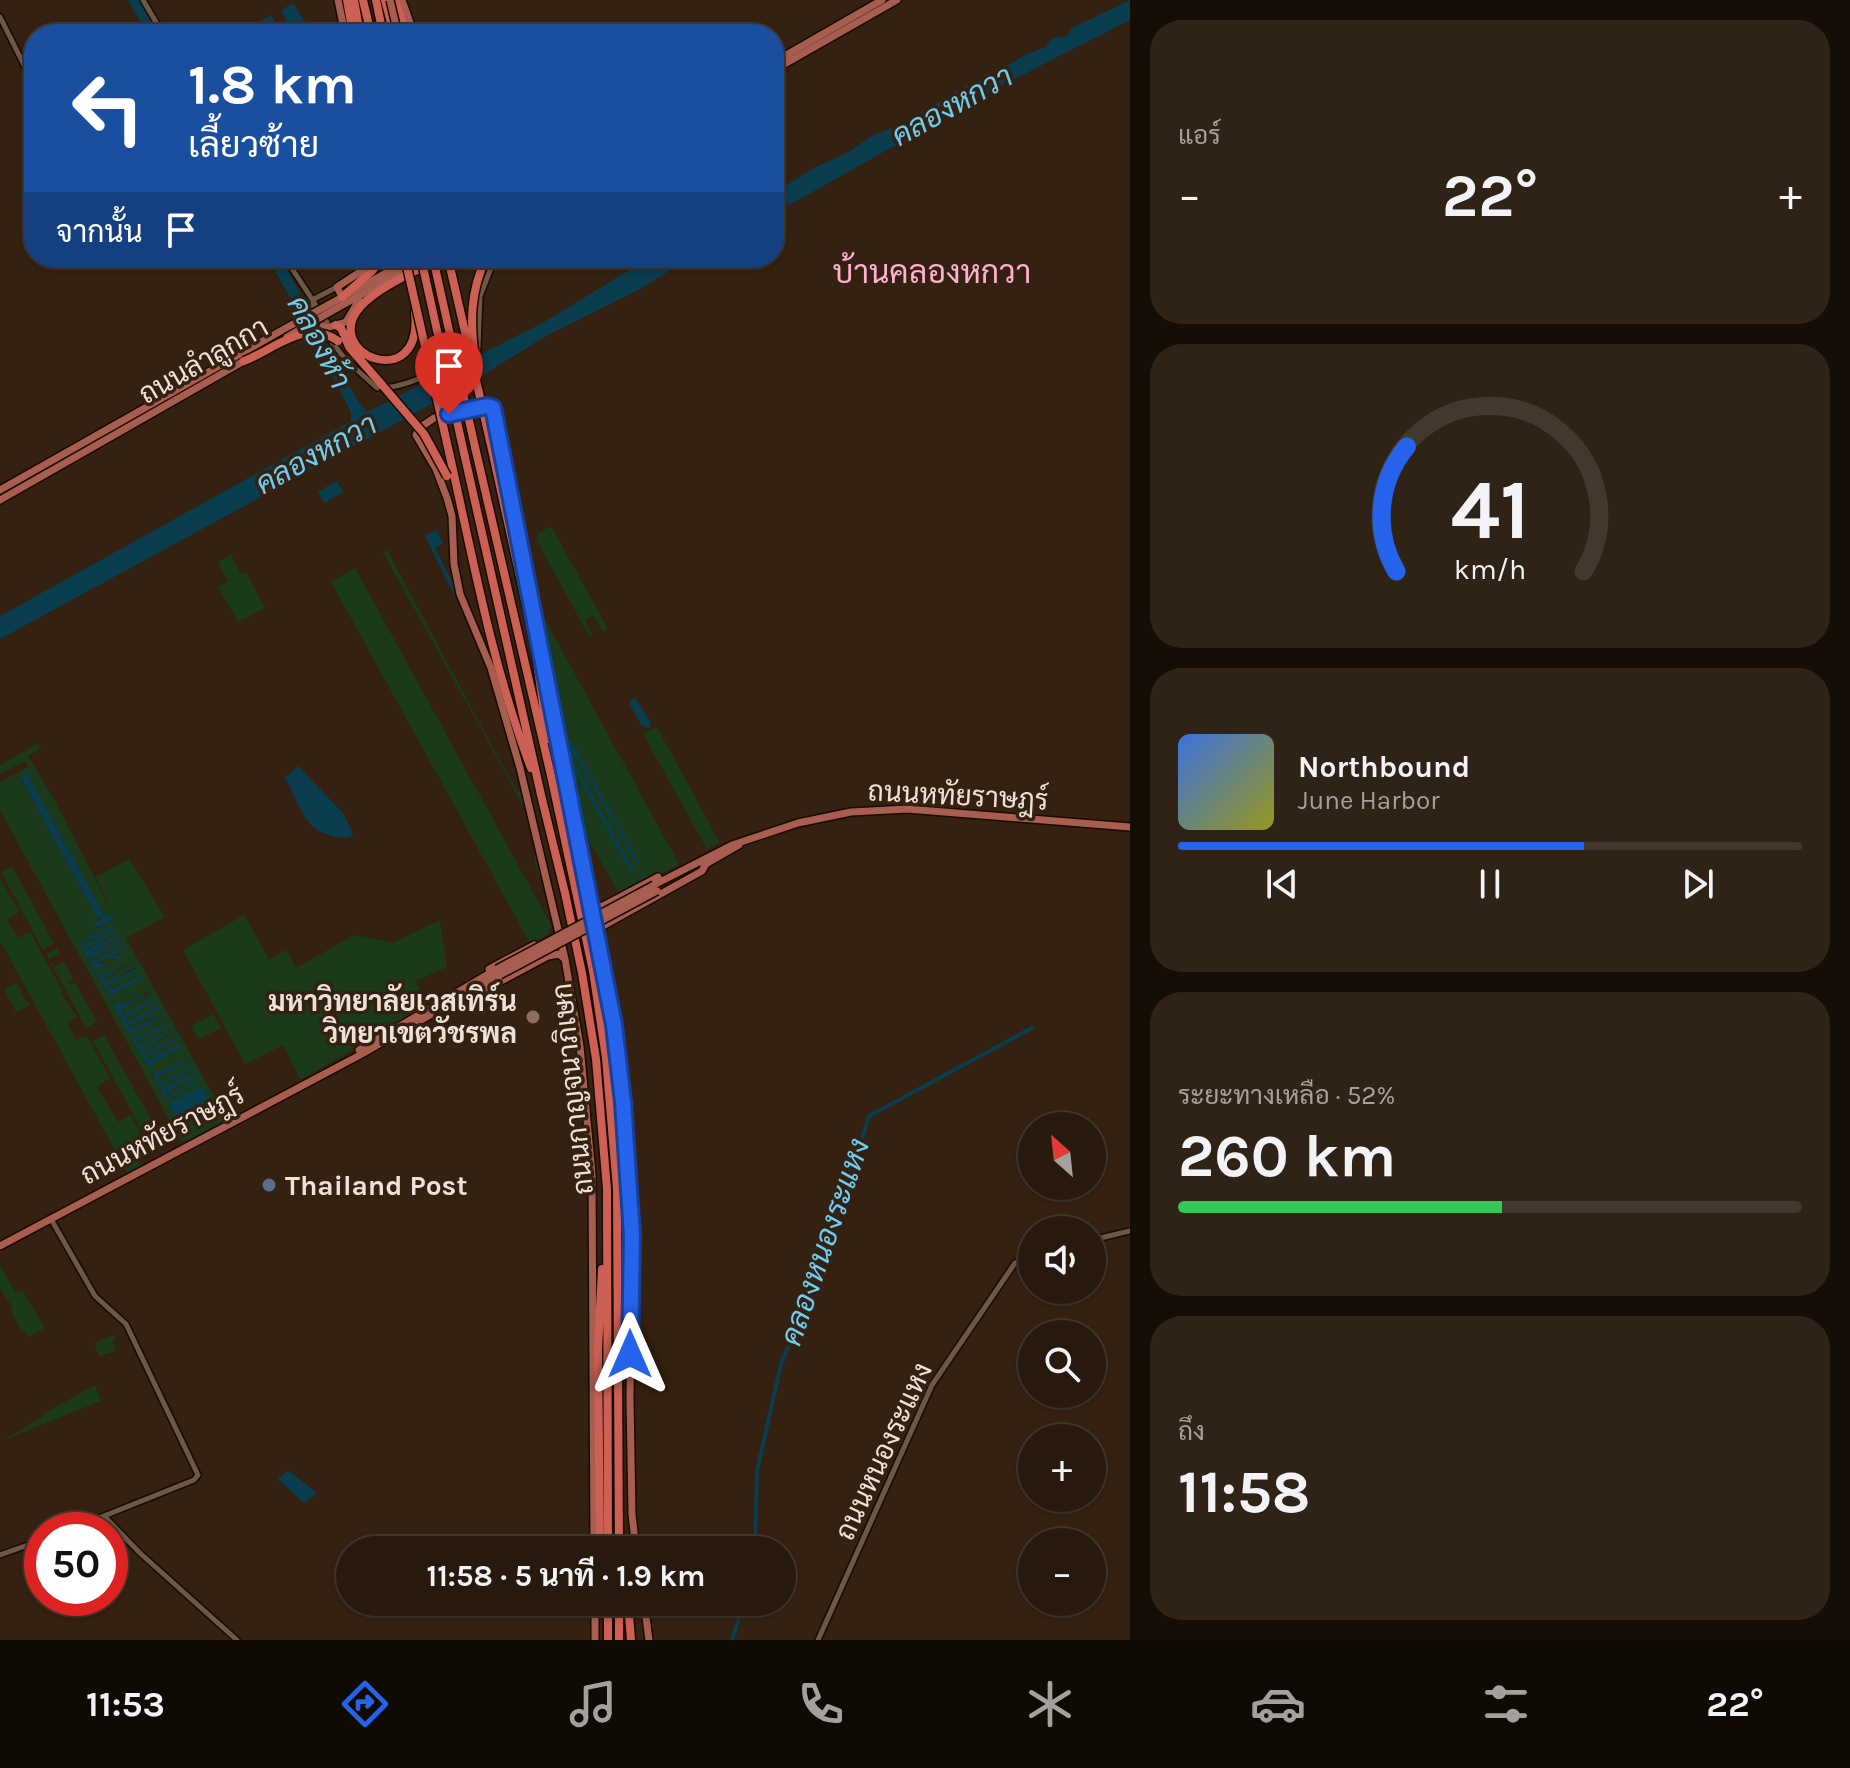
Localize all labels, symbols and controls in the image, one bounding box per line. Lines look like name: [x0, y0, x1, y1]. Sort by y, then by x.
text: 1.8 km: [188, 52, 357, 117]
icon: left: [56, 56, 160, 160]
water label: คลองหกวา: [885, 58, 1019, 154]
text: แอร์: [1178, 120, 1221, 151]
text: เลี้ยวซ้าย: [188, 124, 319, 166]
text: 22°: [1442, 161, 1538, 231]
text: −: [1178, 170, 1201, 221]
text: +: [1779, 170, 1802, 221]
icon: arrive: [159, 208, 203, 252]
text: จากนั้น: [56, 214, 143, 250]
district label: บ้านคลองหกวา: [833, 251, 1031, 291]
water label: คลองห้า: [280, 288, 360, 395]
street label: ถนนลำลูกกา: [133, 310, 275, 413]
pin: [415, 332, 483, 414]
icon: arrive: [427, 344, 471, 388]
water label: คลองหกวา: [249, 406, 383, 502]
text: 41: [1450, 462, 1530, 559]
text: km/h: [1454, 553, 1526, 586]
text: Northbound: [1298, 749, 1470, 785]
street label: ถนนหทัยราษฎร์: [867, 771, 1049, 820]
text: June Harbor: [1298, 785, 1440, 816]
icon: previous: [1260, 862, 1304, 906]
icon: pause: [1468, 862, 1512, 906]
icon: next: [1676, 862, 1720, 906]
street label: ถนนกาญจนาภิเษก: [545, 981, 601, 1197]
place label: มหาวิทยาลัยเวสเทิร์น วิทยาเขตวัชรพล: [268, 982, 517, 1050]
marker: มหาวิทยาลัยเวสเทิร์น วิทยาเขตวัชรพล: [524, 1008, 542, 1026]
street label: ถนนหทัยราษฎร์: [73, 1075, 251, 1194]
text: ระยะทางเหลือ · 52%: [1178, 1080, 1395, 1111]
north arrow: [1018, 1112, 1106, 1200]
map controls: [1018, 1112, 1106, 1616]
text: 260 km: [1178, 1121, 1396, 1191]
water label: คลองหนองระแหง: [773, 1134, 877, 1350]
place label: Thailand Post: [285, 1169, 467, 1202]
marker: Thailand Post: [260, 1176, 278, 1194]
button: sound: [1018, 1216, 1106, 1304]
position arrow: [588, 1312, 672, 1396]
button: search: [1018, 1320, 1106, 1408]
street label: ถนนหนองระแหง: [828, 1357, 939, 1545]
text: ถึง: [1178, 1416, 1205, 1447]
button: +: [1018, 1424, 1106, 1512]
text: 11:58: [1178, 1457, 1311, 1527]
speed limit sign: 50: [24, 1512, 128, 1616]
button: −: [1018, 1528, 1106, 1616]
text: 11:58 · 5 นาที · 1.9 km: [426, 1558, 706, 1594]
icon: directions: [337, 1676, 393, 1732]
icon: music: [565, 1676, 621, 1732]
icon: phone: [793, 1676, 849, 1732]
icon: climate: [1022, 1676, 1078, 1732]
icon: car: [1250, 1676, 1306, 1732]
icon: filters: [1478, 1676, 1534, 1732]
text: 11:53: [86, 1683, 165, 1725]
text: 22°: [1706, 1683, 1764, 1725]

